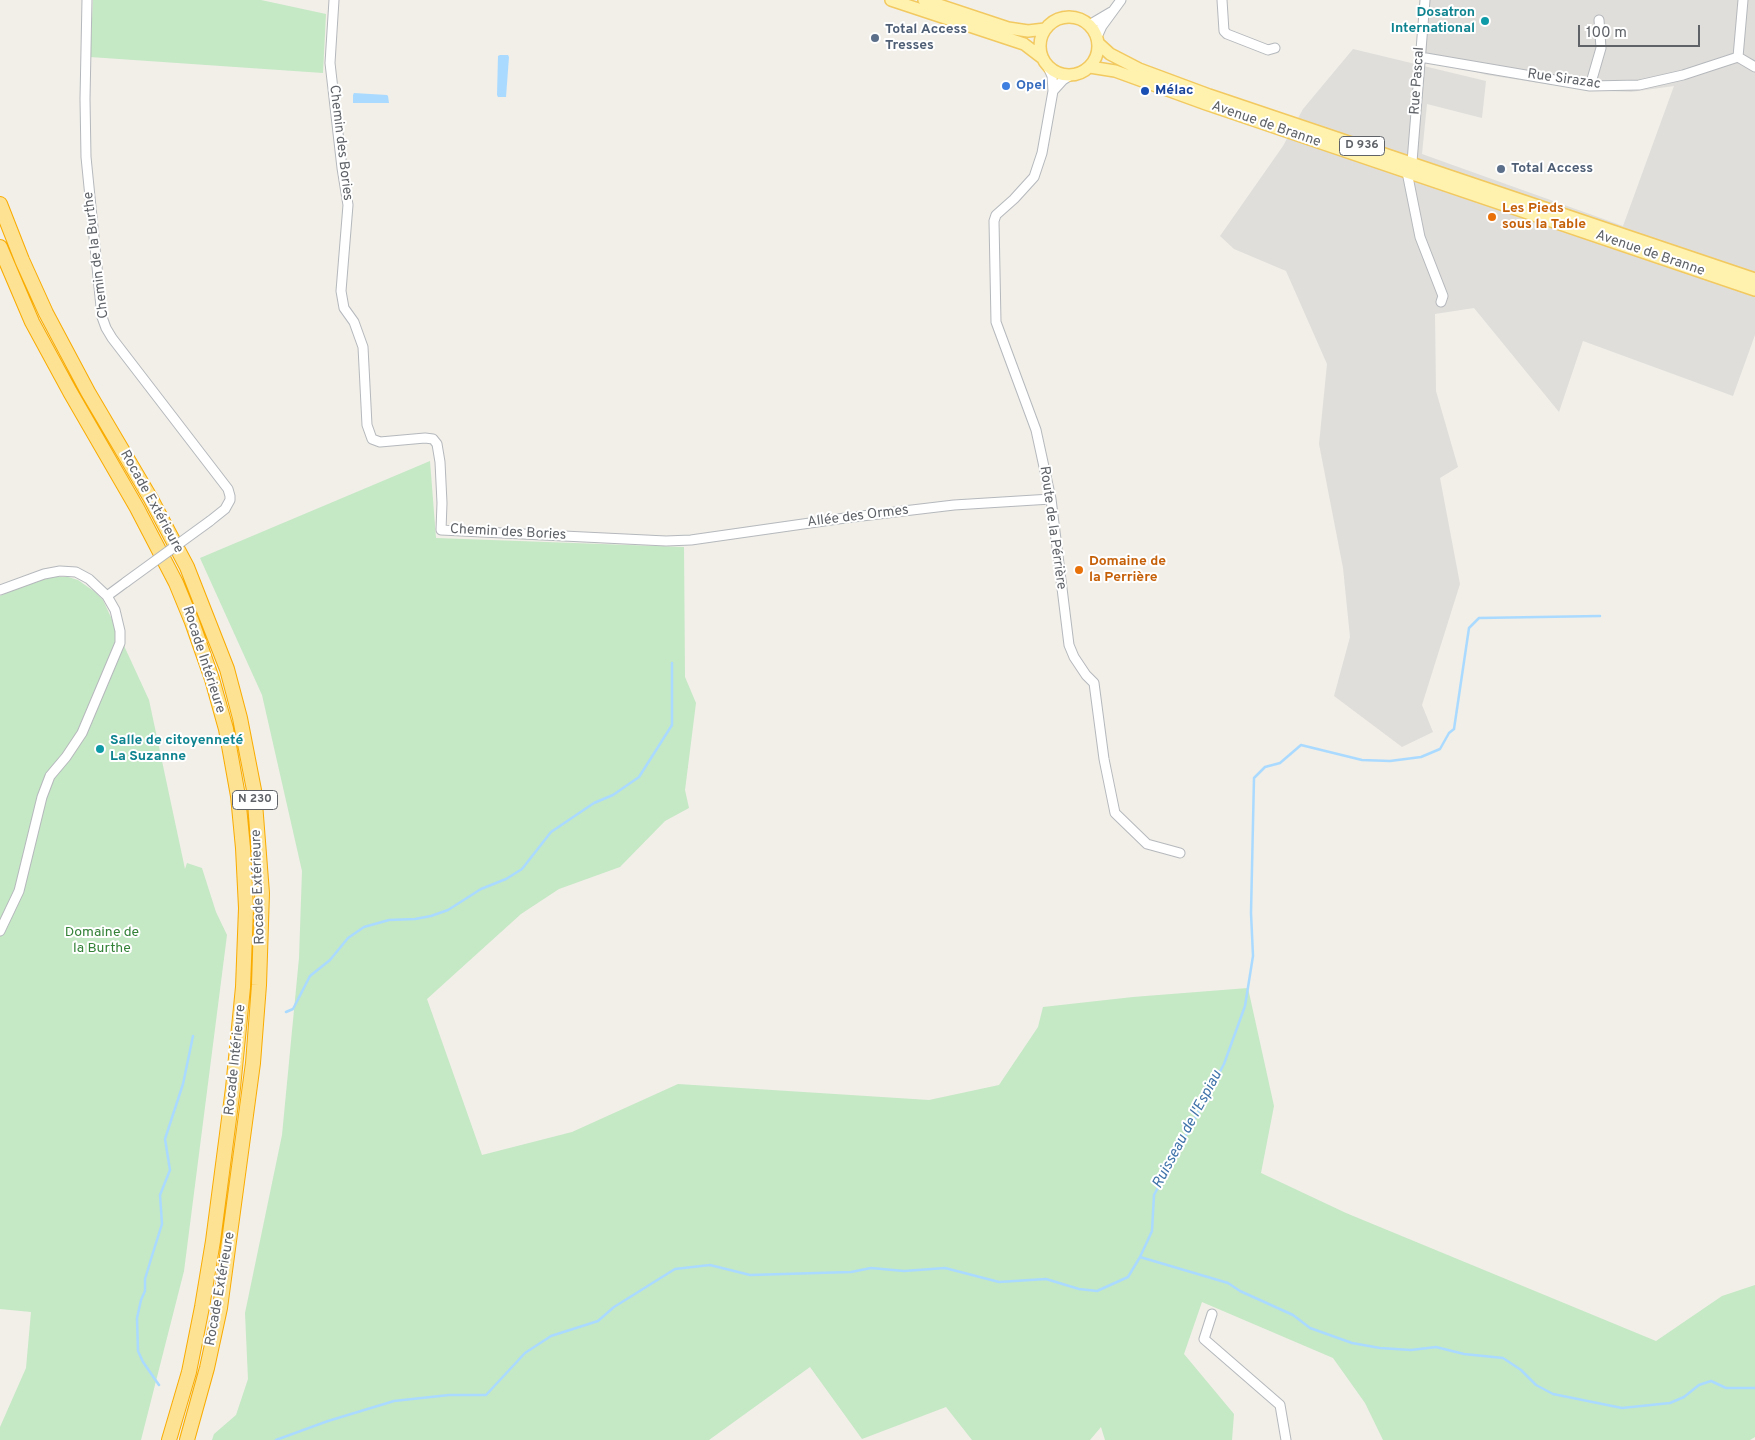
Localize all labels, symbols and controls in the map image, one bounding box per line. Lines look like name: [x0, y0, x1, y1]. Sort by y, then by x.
place label: Dosatron International: [1391, 5, 1475, 38]
marker: Dosatron International: [1479, 15, 1491, 27]
scale bar: [1580, 15, 1702, 47]
place label: Total Access Tresses: [885, 22, 967, 54]
text: 100 m: [1586, 24, 1627, 43]
marker: Total Access Tresses: [869, 32, 881, 44]
street label: Rue Pascal: [1407, 47, 1429, 115]
street label: Rue Sirazac: [1526, 67, 1602, 93]
place label: Opel: [1016, 78, 1046, 94]
marker: Opel: [1000, 80, 1012, 92]
place label: Mélac: [1155, 83, 1194, 99]
street label: Chemin des Bories: [325, 84, 355, 202]
marker: Mélac: [1139, 85, 1151, 97]
street label: Avenue de Branne: [1209, 98, 1323, 152]
road number: D 936: [1340, 136, 1384, 156]
place label: Total Access: [1511, 161, 1593, 177]
marker: Total Access: [1495, 163, 1507, 175]
street label: Chemin de la Burthe: [81, 191, 113, 319]
place label: Les Pieds sous la Table: [1502, 201, 1586, 233]
marker: Les Pieds sous la Table: [1486, 211, 1498, 223]
street label: Avenue de Branne: [1593, 227, 1707, 281]
street label: Rocade Extérieure: [116, 447, 186, 557]
street label: Route de la Pérrière: [1035, 465, 1069, 591]
street label: Allée des Ormes: [806, 502, 910, 532]
street label: Chemin des Bories: [449, 522, 567, 544]
place label: Domaine de la Perrière: [1089, 554, 1166, 586]
marker: Domaine de la Perrière: [1073, 564, 1085, 576]
street label: Rocade Intérieure: [178, 604, 228, 716]
place label: Salle de citoyenneté La Suzanne: [110, 733, 243, 766]
marker: Salle de citoyenneté La Suzanne: [94, 743, 106, 755]
road number: N 230: [232, 790, 278, 810]
street label: Rocade Extérieure: [249, 829, 269, 945]
park label: Domaine de la Burthe: [65, 925, 139, 958]
street label: Rocade Intérieure: [222, 1004, 250, 1116]
water label: Ruisseau de l'Espiau: [1149, 1068, 1227, 1192]
street label: Rocade Extérieure: [203, 1231, 239, 1347]

